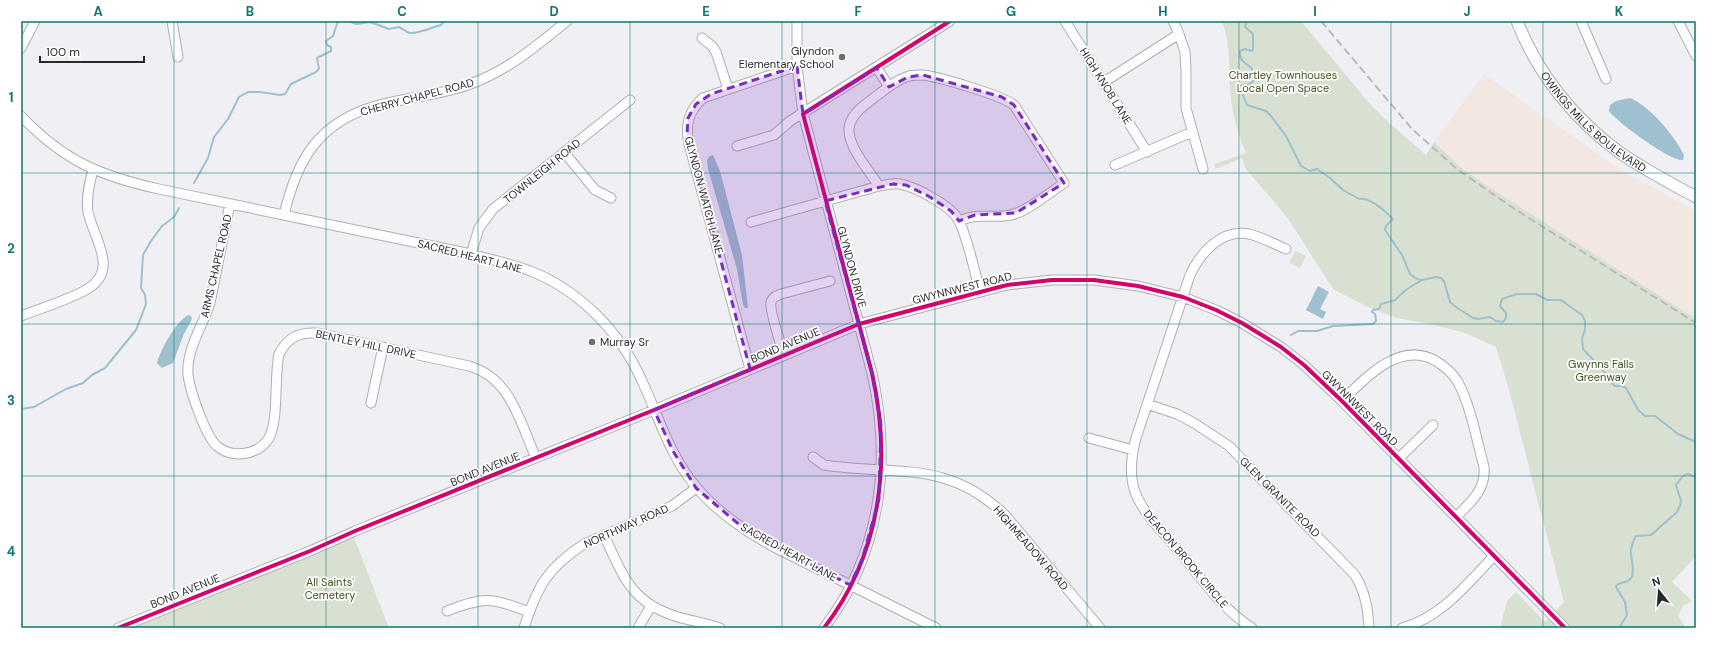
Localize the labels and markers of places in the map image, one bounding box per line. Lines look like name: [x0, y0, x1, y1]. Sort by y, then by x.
place label: Glyndon Elementary School: [739, 44, 834, 71]
marker: Glyndon Elementary School: [837, 52, 847, 62]
place label: Murray Sr: [600, 335, 649, 349]
marker: Murray Sr: [587, 337, 597, 347]

